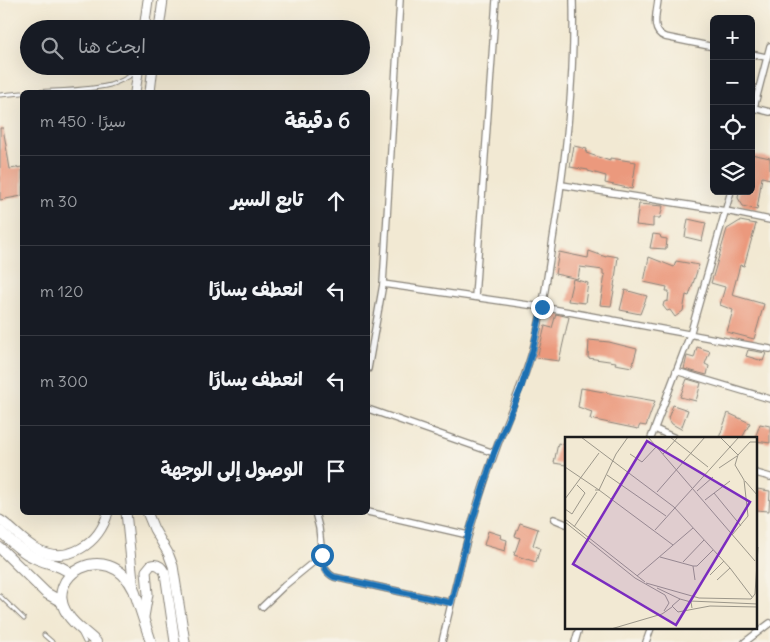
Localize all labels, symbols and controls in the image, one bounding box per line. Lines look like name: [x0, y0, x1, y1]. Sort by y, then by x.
map controls: [710, 15, 755, 195]
button: +: [710, 15, 755, 60]
search box: [20, 20, 370, 75]
icon: search: [38, 34, 66, 62]
text: ابحث هنا: [78, 34, 146, 58]
button: −: [710, 60, 755, 105]
button: locate: [710, 105, 755, 150]
text: 6 دقيقة: [284, 107, 350, 134]
text: سيرًا · 450 m: [40, 111, 126, 131]
button: layers: [710, 150, 755, 195]
text: تابع السير: [231, 187, 303, 211]
icon: ahead: [322, 187, 350, 215]
text: 30 m: [40, 191, 77, 211]
text: انعطف يسارًا: [209, 277, 303, 301]
icon: left: [322, 277, 350, 305]
text: 120 m: [40, 281, 84, 301]
route end: [531, 296, 554, 319]
text: انعطف يسارًا: [209, 367, 303, 391]
icon: left: [322, 367, 350, 395]
text: 300 m: [40, 371, 88, 391]
inset map: [565, 437, 758, 630]
text: الوصول إلى الوجهة: [160, 457, 303, 481]
icon: arrive: [322, 457, 350, 485]
route start: [311, 544, 334, 567]

